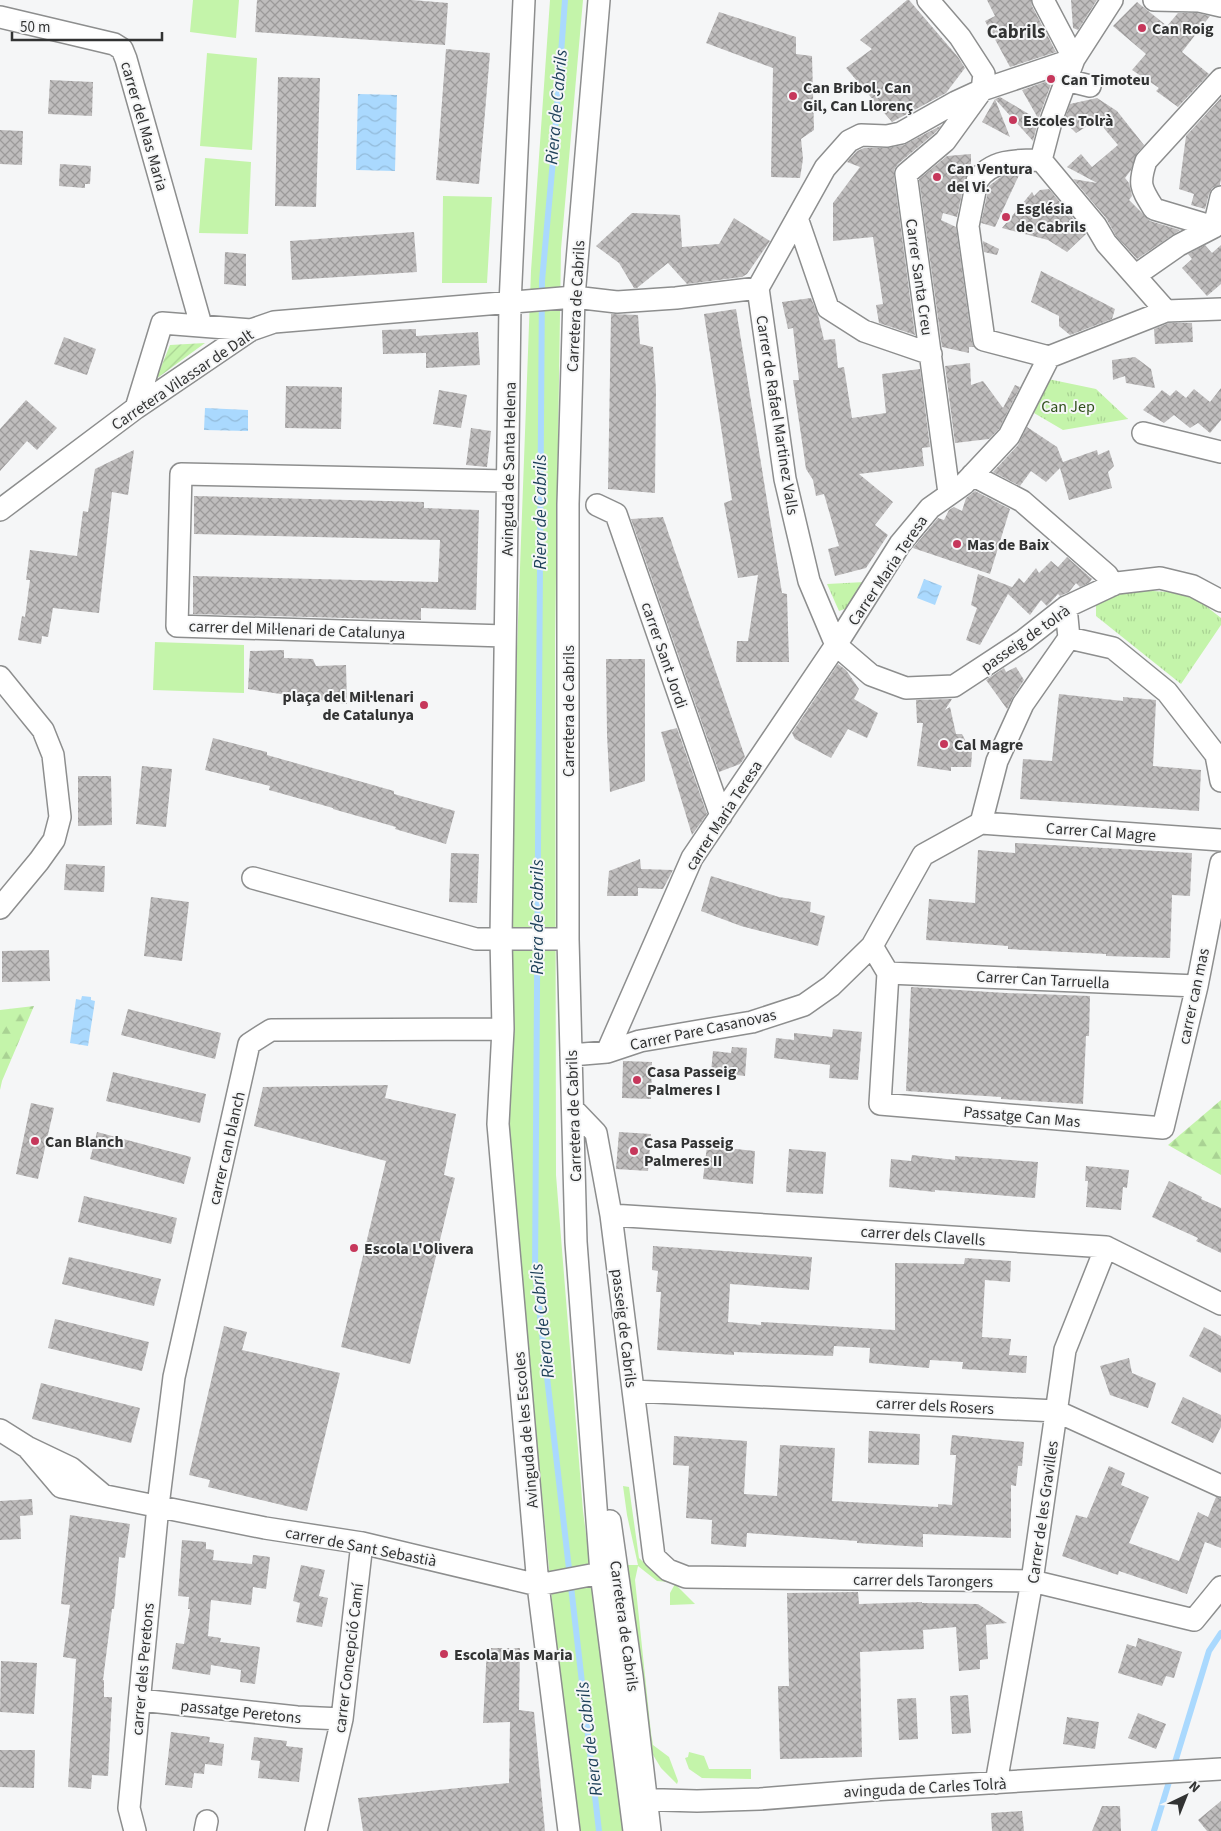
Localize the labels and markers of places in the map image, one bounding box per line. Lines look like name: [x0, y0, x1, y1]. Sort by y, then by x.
place label: Can Roig: [1152, 18, 1214, 40]
marker: Can Roig: [1136, 22, 1148, 34]
place label: Can Timoteu: [1061, 69, 1150, 91]
marker: Can Timoteu: [1045, 73, 1057, 85]
place label: Can Bribol, Can Gil, Can Llorenç: [803, 77, 914, 117]
marker: Can Bribol, Can Gil, Can Llorenç: [787, 90, 799, 102]
place label: Escoles Tolrà: [1023, 110, 1113, 132]
marker: Escoles Tolrà: [1007, 114, 1019, 126]
place label: Can Ventura del Vi.: [947, 158, 1033, 198]
marker: Can Ventura del Vi.: [931, 171, 943, 183]
place label: Església de Cabrils: [1016, 198, 1086, 238]
marker: Església de Cabrils: [1000, 211, 1012, 223]
place label: Mas de Baix: [967, 534, 1049, 556]
marker: Mas de Baix: [951, 538, 963, 550]
place label: plaça del Mil·lenari de Catalunya: [283, 686, 414, 726]
marker: plaça del Mil·lenari de Catalunya: [418, 699, 430, 711]
place label: Cal Magre: [954, 734, 1023, 756]
marker: Cal Magre: [938, 738, 950, 750]
place label: Casa Passeig Palmeres I: [647, 1061, 737, 1101]
marker: Casa Passeig Palmeres I: [631, 1074, 643, 1086]
place label: Can Blanch: [45, 1131, 124, 1153]
place label: Casa Passeig Palmeres II: [644, 1132, 734, 1172]
marker: Can Blanch: [29, 1135, 41, 1147]
marker: Casa Passeig Palmeres II: [628, 1145, 640, 1157]
place label: Escola L'Olivera: [364, 1238, 474, 1260]
marker: Escola L'Olivera: [348, 1242, 360, 1254]
place label: Escola Mas Maria: [454, 1644, 573, 1666]
marker: Escola Mas Maria: [438, 1648, 450, 1660]

